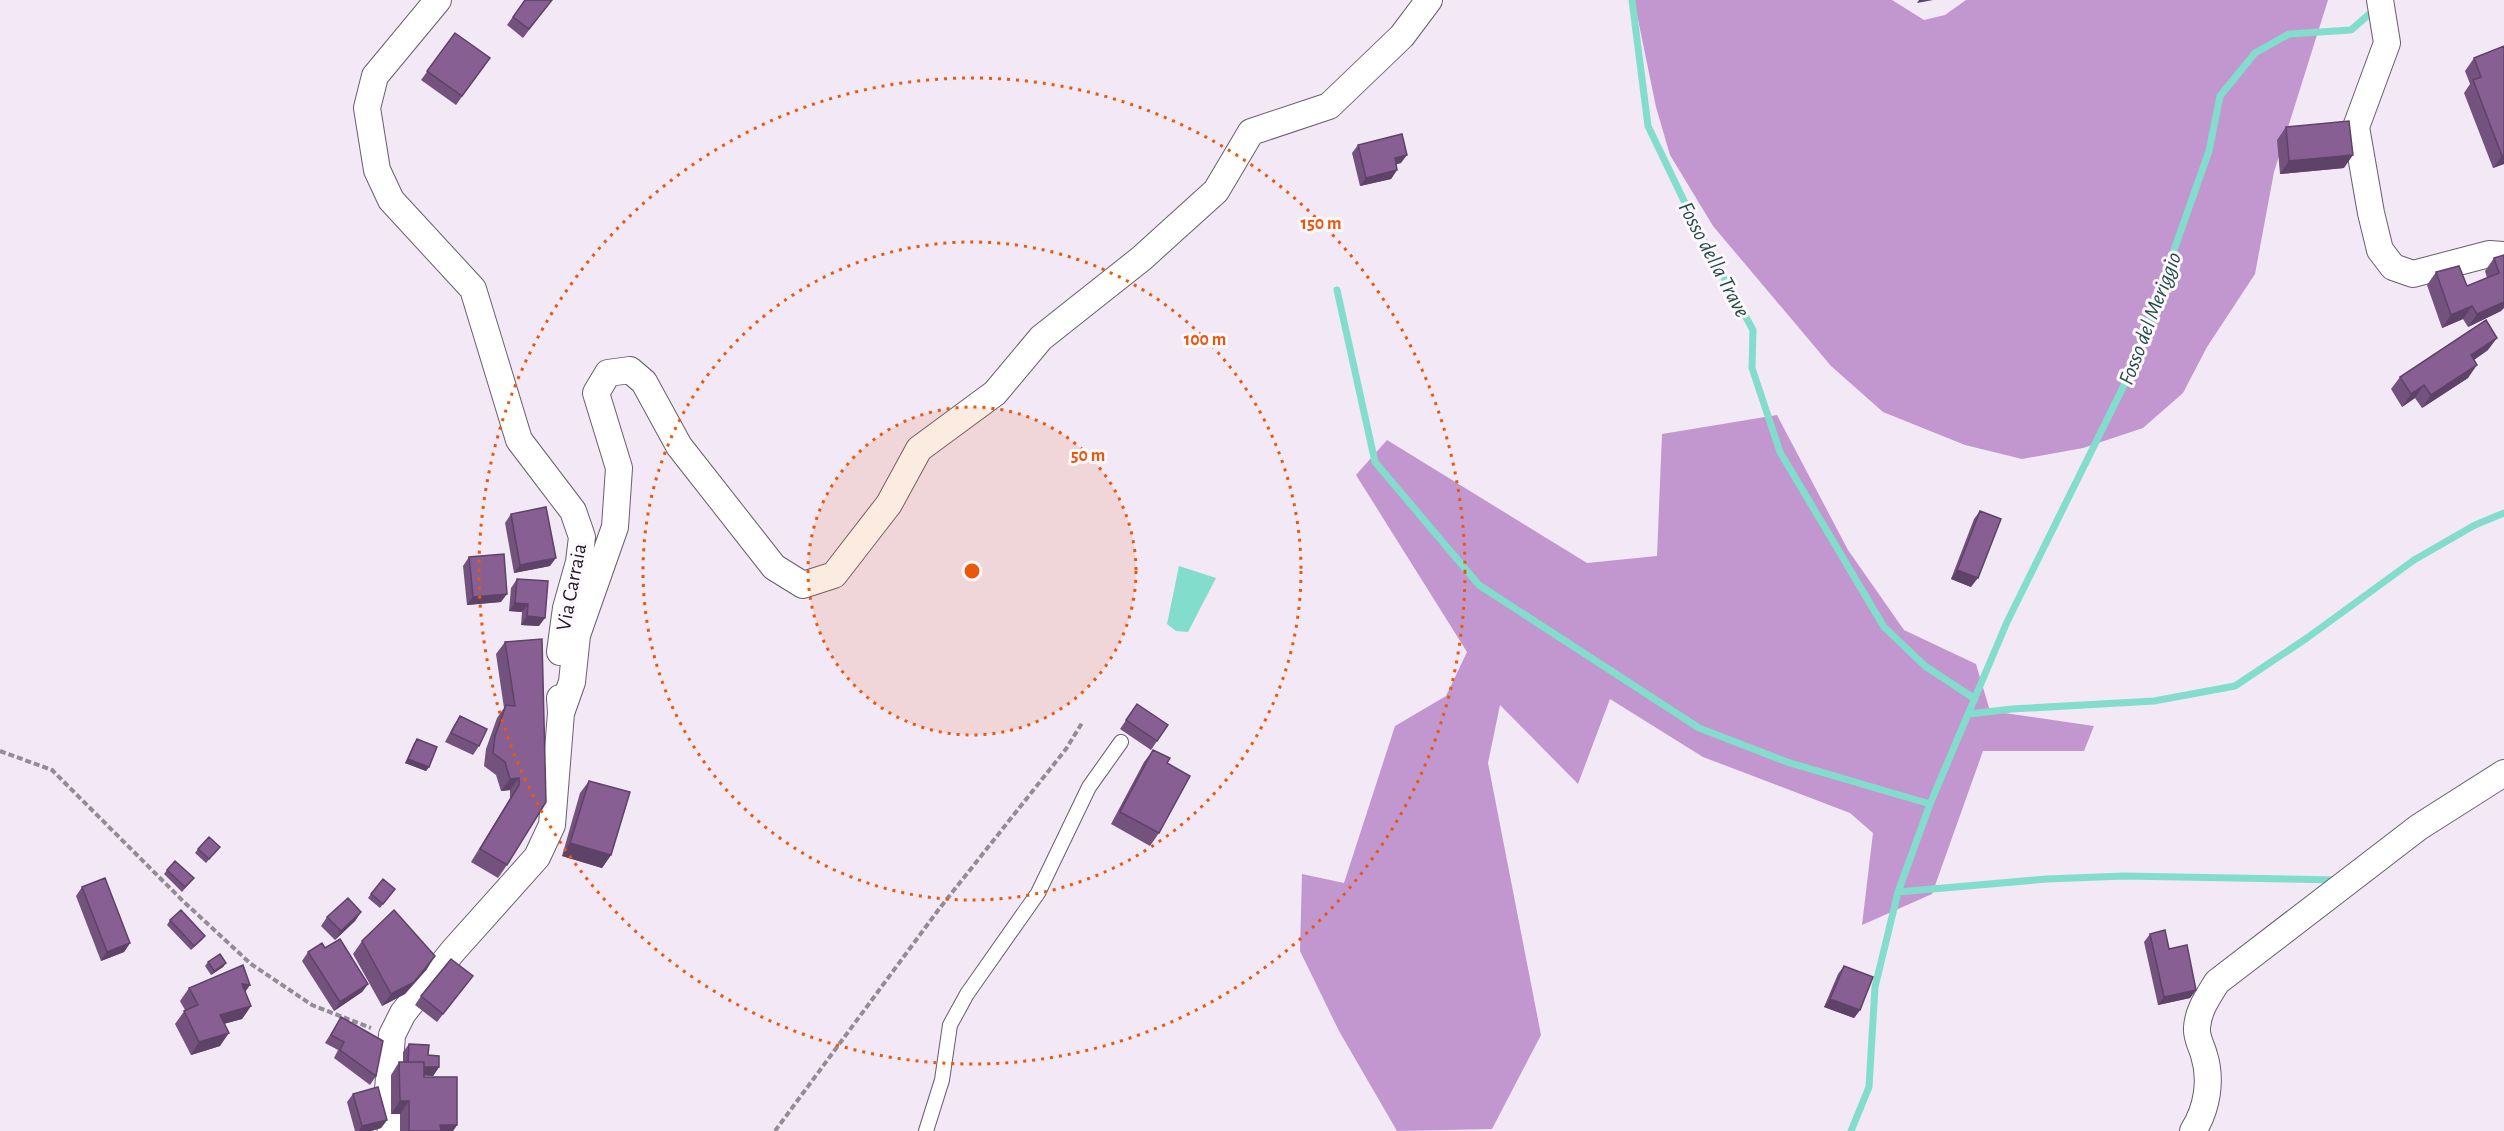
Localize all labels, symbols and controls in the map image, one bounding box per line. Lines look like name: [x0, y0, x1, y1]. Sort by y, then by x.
water label: Fosso della Trave: [1674, 198, 1754, 321]
text: 150 m: [1301, 215, 1341, 233]
water label: Fosso del Meriggio: [2115, 249, 2185, 388]
text: 100 m: [1184, 331, 1226, 349]
text: 50 m: [1071, 447, 1105, 465]
street label: Via Carraia: [553, 541, 590, 632]
centre of rings: [962, 561, 982, 581]

